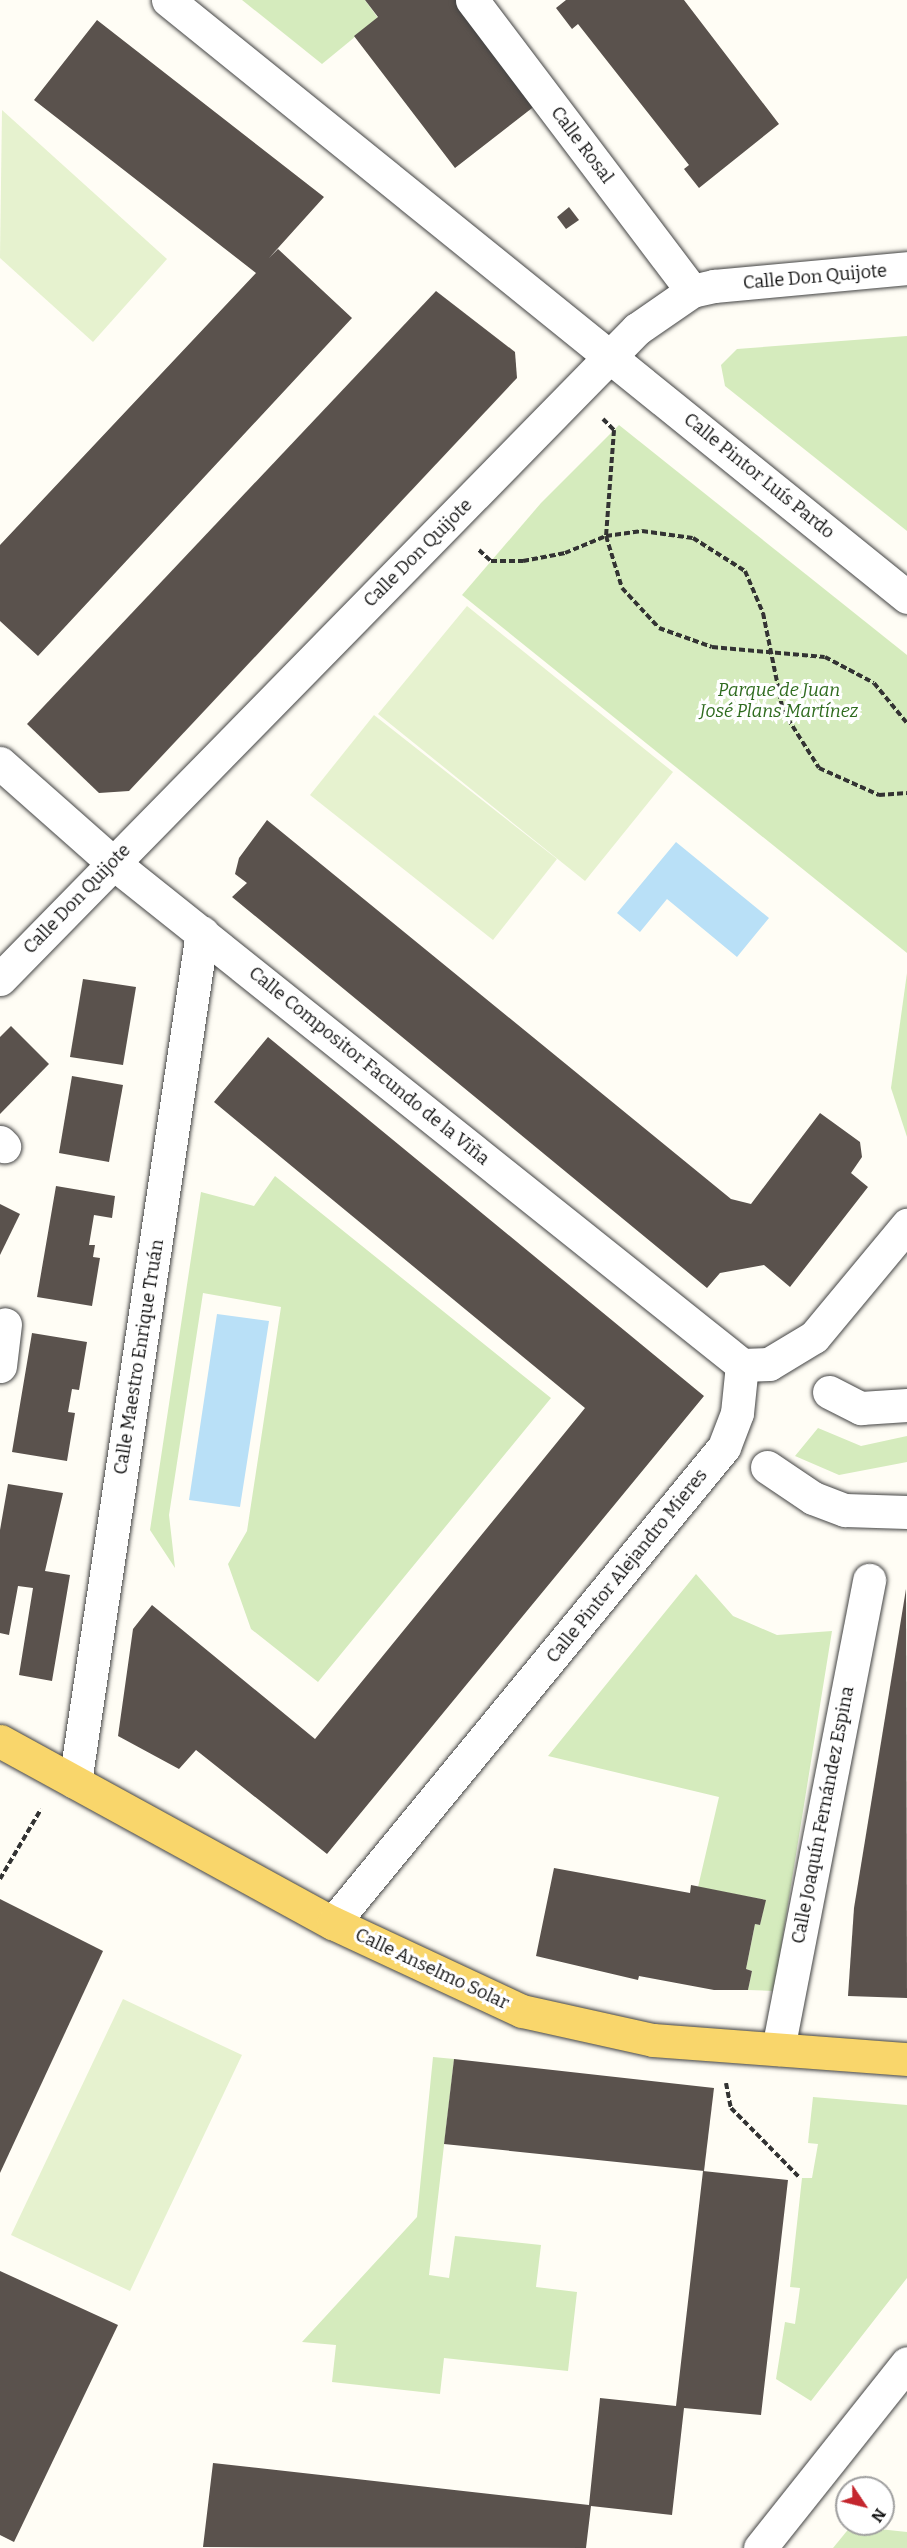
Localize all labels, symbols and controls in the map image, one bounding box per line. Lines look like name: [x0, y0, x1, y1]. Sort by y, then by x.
street label: Calle Rosal: [546, 102, 618, 188]
street label: Calle Don Quijote: [742, 260, 888, 294]
street label: Calle Pintor Luís Pardo: [679, 409, 839, 543]
street label: Calle Don Quijote: [359, 494, 477, 612]
park label: Parque de Juan José Plans Martínez: [700, 680, 858, 722]
street label: Calle Don Quijote: [19, 840, 135, 958]
street label: Calle Compositor Facundo de la Viña: [244, 962, 494, 1170]
street label: Calle Maestro Enrique Truán: [110, 1238, 168, 1476]
street label: Calle Pintor Alejandro Mieres: [542, 1465, 712, 1667]
street label: Calle Joaquín Fernández Espina: [787, 1684, 859, 1946]
street label: Calle Anselmo Solar: [352, 1924, 512, 2014]
north arrow: [835, 2476, 895, 2536]
text: N: [867, 2505, 890, 2526]

